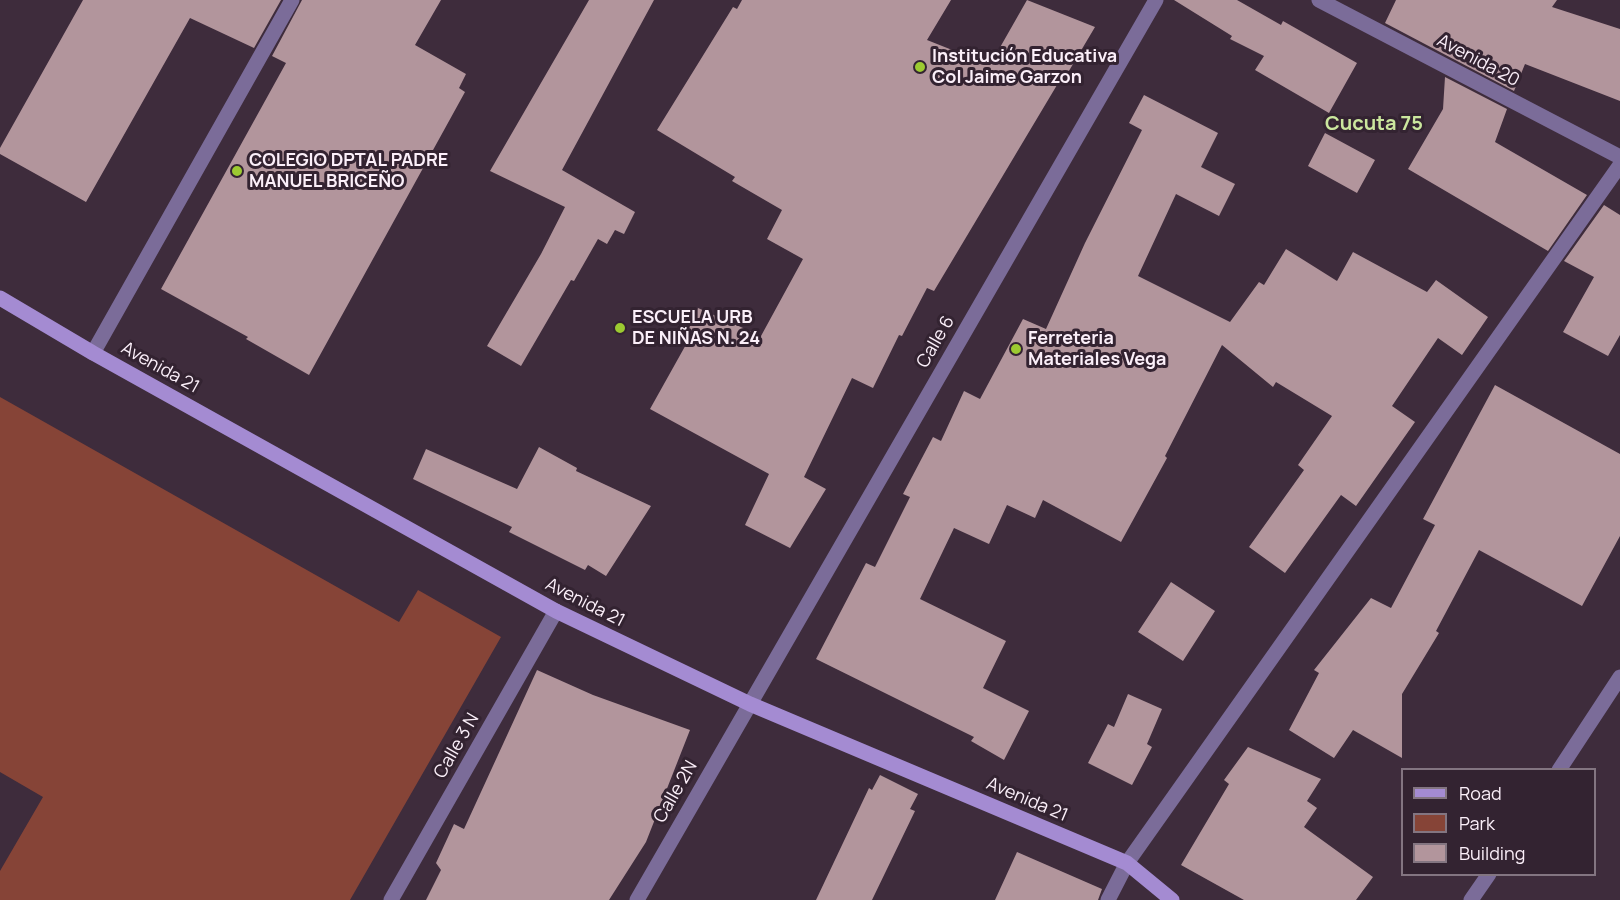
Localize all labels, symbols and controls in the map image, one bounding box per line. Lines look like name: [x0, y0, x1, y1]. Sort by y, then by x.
street label: Avenida 20: [1433, 30, 1523, 92]
place label: Institución Educativa Col Jaime Garzon: [932, 46, 1117, 88]
marker: Institución Educativa Col Jaime Garzon: [913, 60, 927, 74]
district label: Cucuta 75: [1325, 112, 1423, 136]
place label: COLEGIO DPTAL PADRE MANUEL BRICEÑO: [249, 150, 448, 192]
marker: COLEGIO DPTAL PADRE MANUEL BRICEÑO: [230, 164, 244, 178]
place label: ESCUELA URB DE NIÑAS N. 24: [632, 307, 760, 350]
street label: Calle 6: [913, 312, 959, 372]
marker: ESCUELA URB DE NIÑAS N. 24: [613, 321, 627, 335]
place label: Ferreteria Materiales Vega: [1028, 328, 1166, 370]
street label: Avenida 21: [117, 338, 203, 398]
marker: Ferreteria Materiales Vega: [1009, 342, 1023, 356]
street label: Avenida 21: [542, 574, 628, 632]
street label: Calle 3 N: [430, 710, 484, 782]
street label: Calle 2N: [650, 757, 702, 827]
legend: [1401, 768, 1596, 876]
street label: Avenida 21: [983, 773, 1071, 827]
text: Road: [1459, 781, 1502, 805]
text: Park: [1459, 811, 1495, 835]
text: Building: [1459, 841, 1525, 865]

